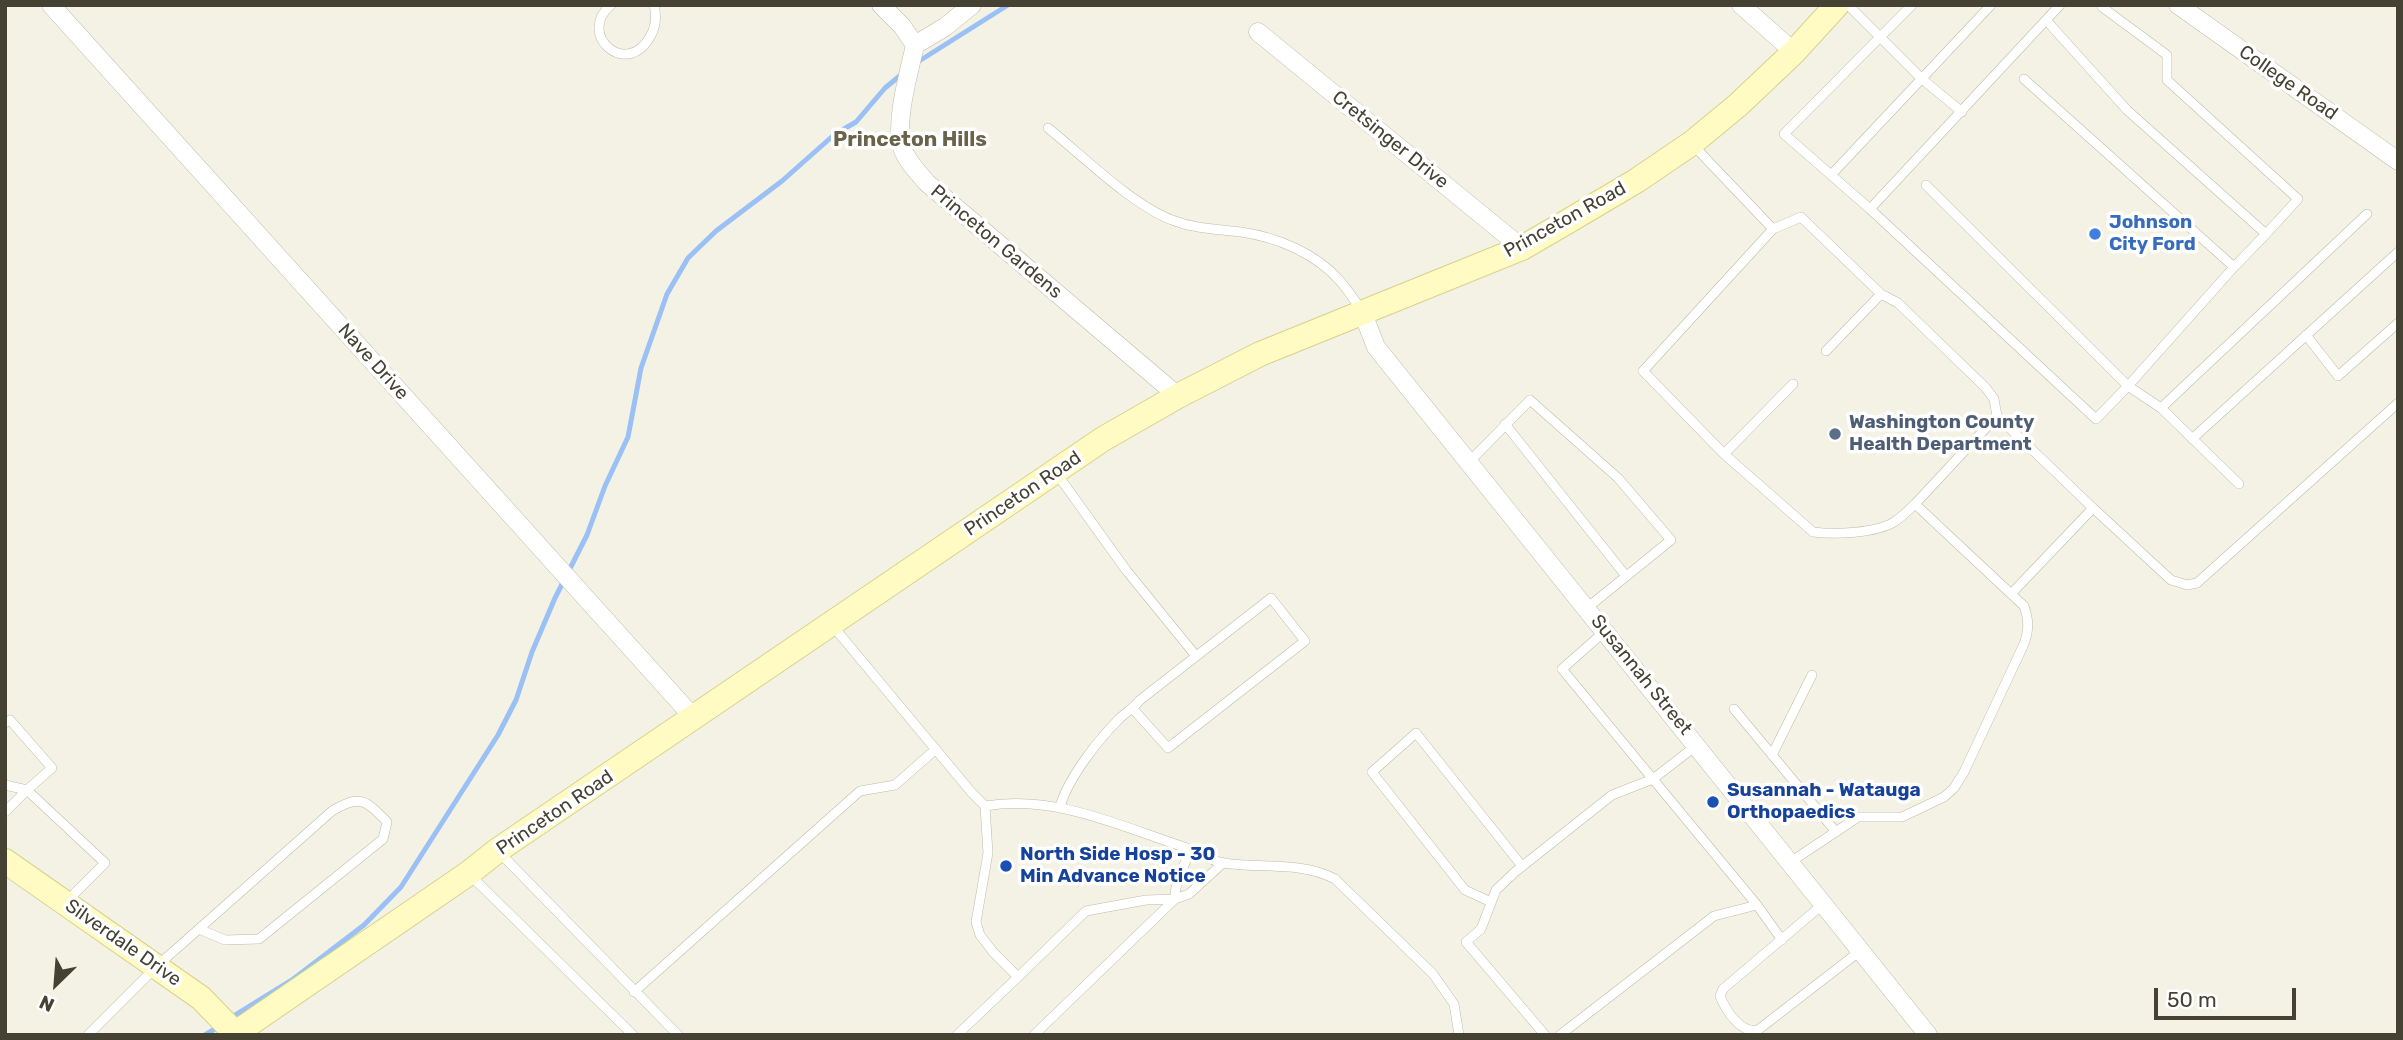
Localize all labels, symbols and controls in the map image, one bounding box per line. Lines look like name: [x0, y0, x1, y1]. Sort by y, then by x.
street label: College Road: [2234, 41, 2342, 125]
street label: Cretsinger Drive: [1327, 86, 1453, 194]
district label: Princeton Hills: [833, 127, 987, 153]
street label: Princeton Road: [1500, 177, 1630, 263]
street label: Princeton Gardens: [926, 180, 1066, 304]
place label: Johnson City Ford: [2109, 212, 2196, 256]
marker: Johnson City Ford: [2087, 226, 2103, 242]
street label: Nave Drive: [333, 319, 413, 405]
place label: Washington County Health Department: [1849, 412, 2034, 456]
marker: Washington County Health Department: [1827, 426, 1843, 442]
street label: Princeton Road: [960, 446, 1086, 542]
street label: Susannah Street: [1586, 610, 1696, 740]
street label: Princeton Road: [492, 765, 618, 861]
place label: Susannah - Watauga Orthopaedics: [1727, 780, 1921, 824]
marker: Susannah - Watauga Orthopaedics: [1705, 794, 1721, 810]
place label: North Side Hosp - 30 Min Advance Notice: [1020, 844, 1215, 888]
marker: North Side Hosp - 30 Min Advance Notice: [998, 858, 1014, 874]
street label: Silverdale Drive: [61, 895, 185, 991]
north arrow: [21, 949, 91, 1019]
scale bar: [2158, 974, 2300, 1018]
text: 50 m: [2167, 987, 2217, 1012]
text: N: [36, 990, 58, 1017]

